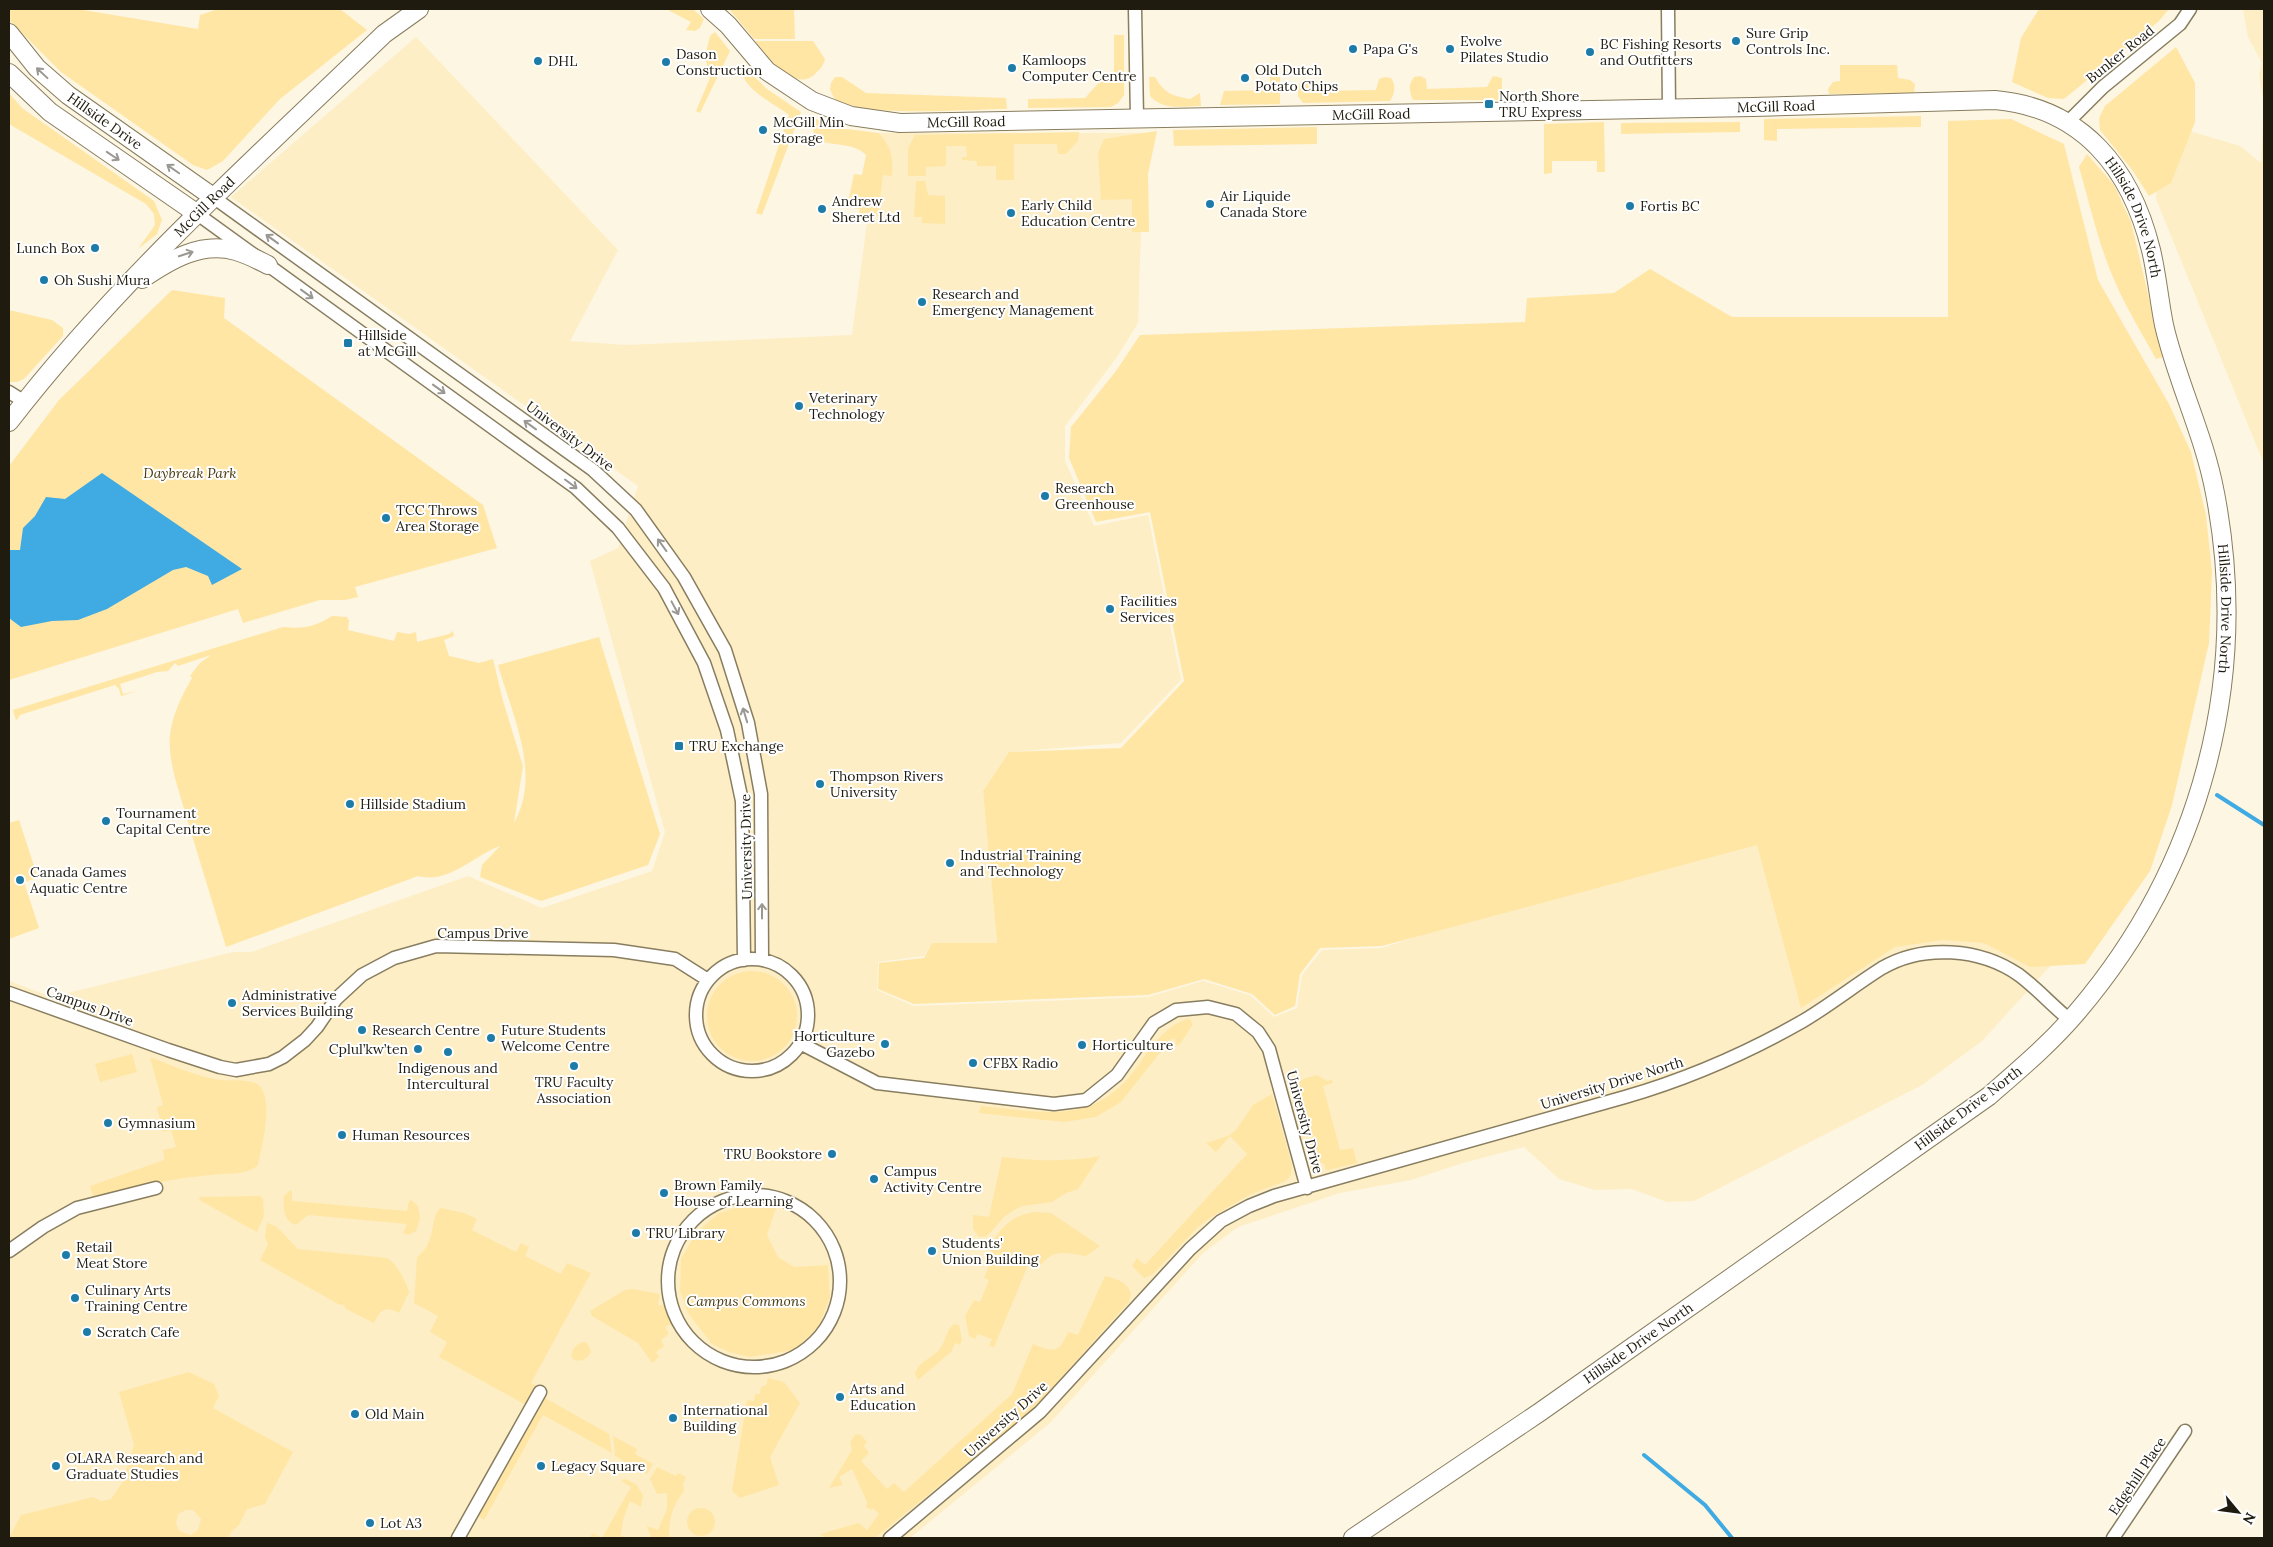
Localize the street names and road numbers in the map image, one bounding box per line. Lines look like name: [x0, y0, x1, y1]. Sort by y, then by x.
street label: Bunker Road: [2082, 21, 2158, 87]
street label: Hillside Drive: [64, 88, 146, 154]
street label: McGill Road: [1737, 96, 1816, 116]
street label: McGill Road: [1332, 104, 1411, 124]
street label: McGill Road: [927, 112, 1006, 131]
street label: Hillside Drive North: [2101, 153, 2165, 279]
street label: McGill Road: [170, 173, 239, 241]
street label: University Drive: [522, 397, 618, 475]
street label: Hillside Drive North: [2214, 543, 2235, 674]
street label: University Drive: [736, 794, 756, 900]
street label: Campus Drive: [437, 924, 529, 942]
street label: Campus Drive: [44, 982, 136, 1030]
street label: University Drive North: [1539, 1053, 1685, 1113]
street label: Hillside Drive North: [1911, 1062, 2025, 1154]
street label: University Drive: [1283, 1069, 1327, 1176]
street label: Hillside Drive North: [1580, 1298, 1696, 1388]
street label: University Drive: [961, 1377, 1052, 1461]
street label: Edgehill Place: [2104, 1433, 2170, 1518]

